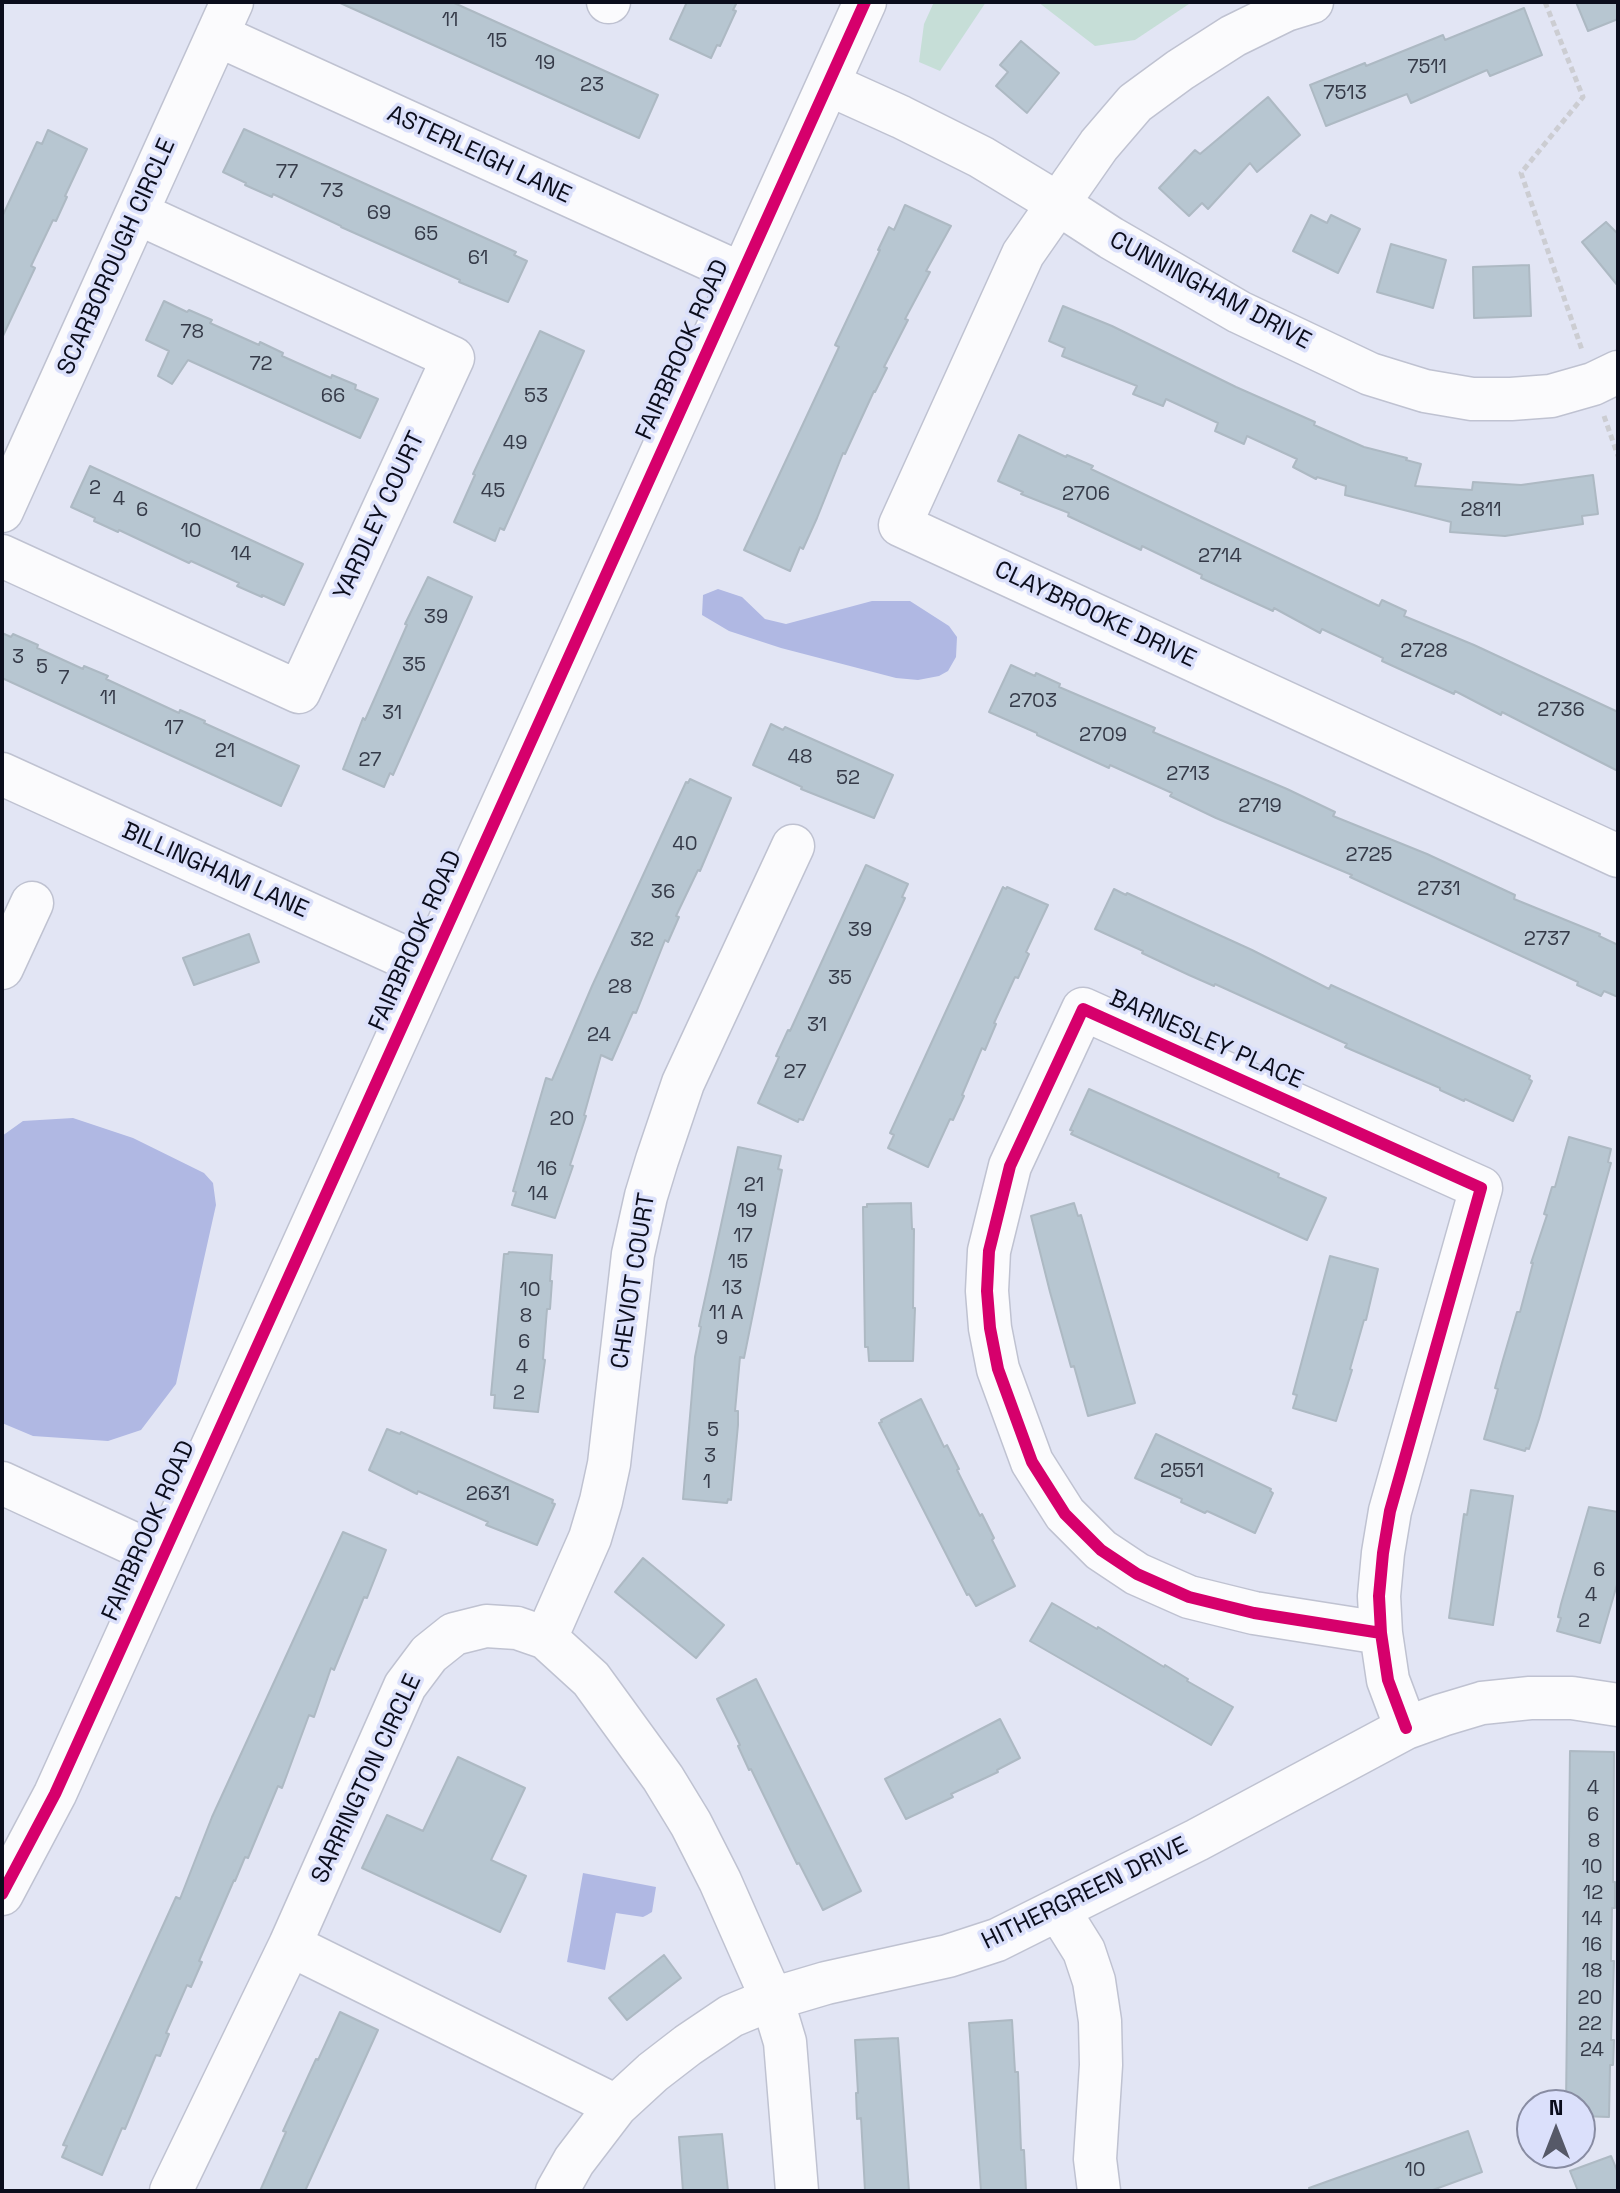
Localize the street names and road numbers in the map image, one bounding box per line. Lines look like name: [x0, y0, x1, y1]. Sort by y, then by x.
street label: ASTERLEIGH LANE: [382, 100, 576, 210]
street label: SCARBOROUGH CIRCLE: [52, 134, 182, 380]
street label: CUNNINGHAM DRIVE: [1104, 226, 1316, 356]
street label: FAIRBROOK ROAD: [630, 256, 736, 444]
street label: YARDLEY COURT: [328, 427, 432, 605]
street label: CLAYBROOKE DRIVE: [990, 556, 1200, 674]
street label: BILLINGHAM LANE: [117, 817, 313, 925]
street label: FAIRBROOK ROAD: [363, 847, 469, 1035]
street label: BARNESLEY PLACE: [1105, 984, 1307, 1096]
street label: CHEVIOT COURT: [606, 1191, 662, 1371]
street label: FAIRBROOK ROAD: [96, 1437, 202, 1625]
street label: SARRINGTON CIRCLE: [306, 1670, 428, 1888]
street label: HITHERGREEN DRIVE: [977, 1832, 1193, 1956]

